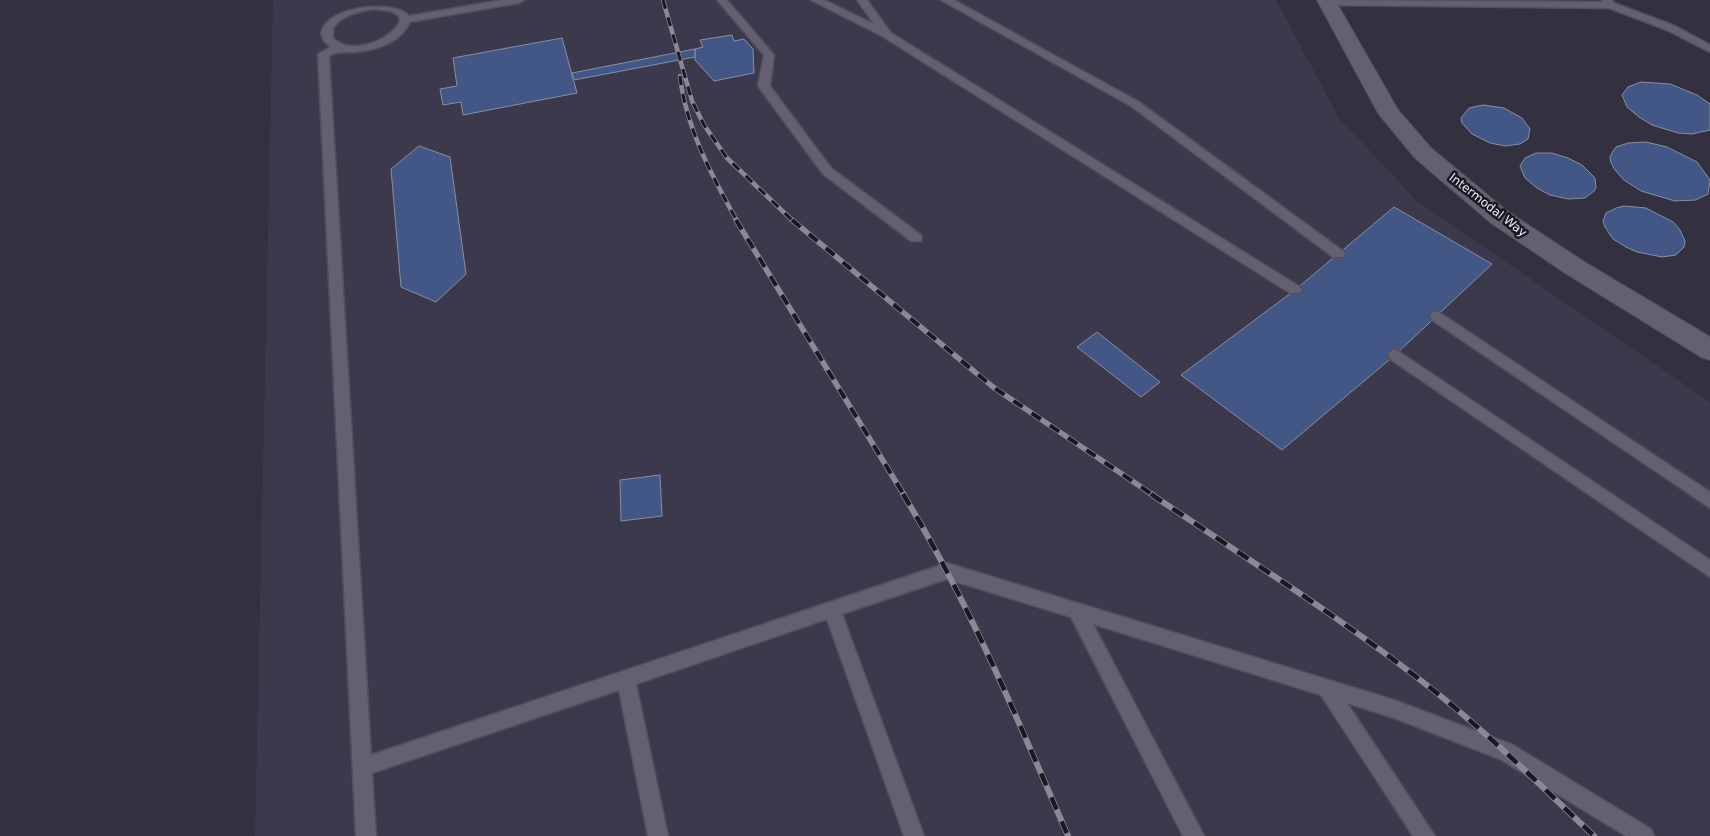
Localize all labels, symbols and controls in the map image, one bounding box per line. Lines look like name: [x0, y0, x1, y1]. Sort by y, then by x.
street label: Intermodal Way: [1446, 170, 1530, 240]

